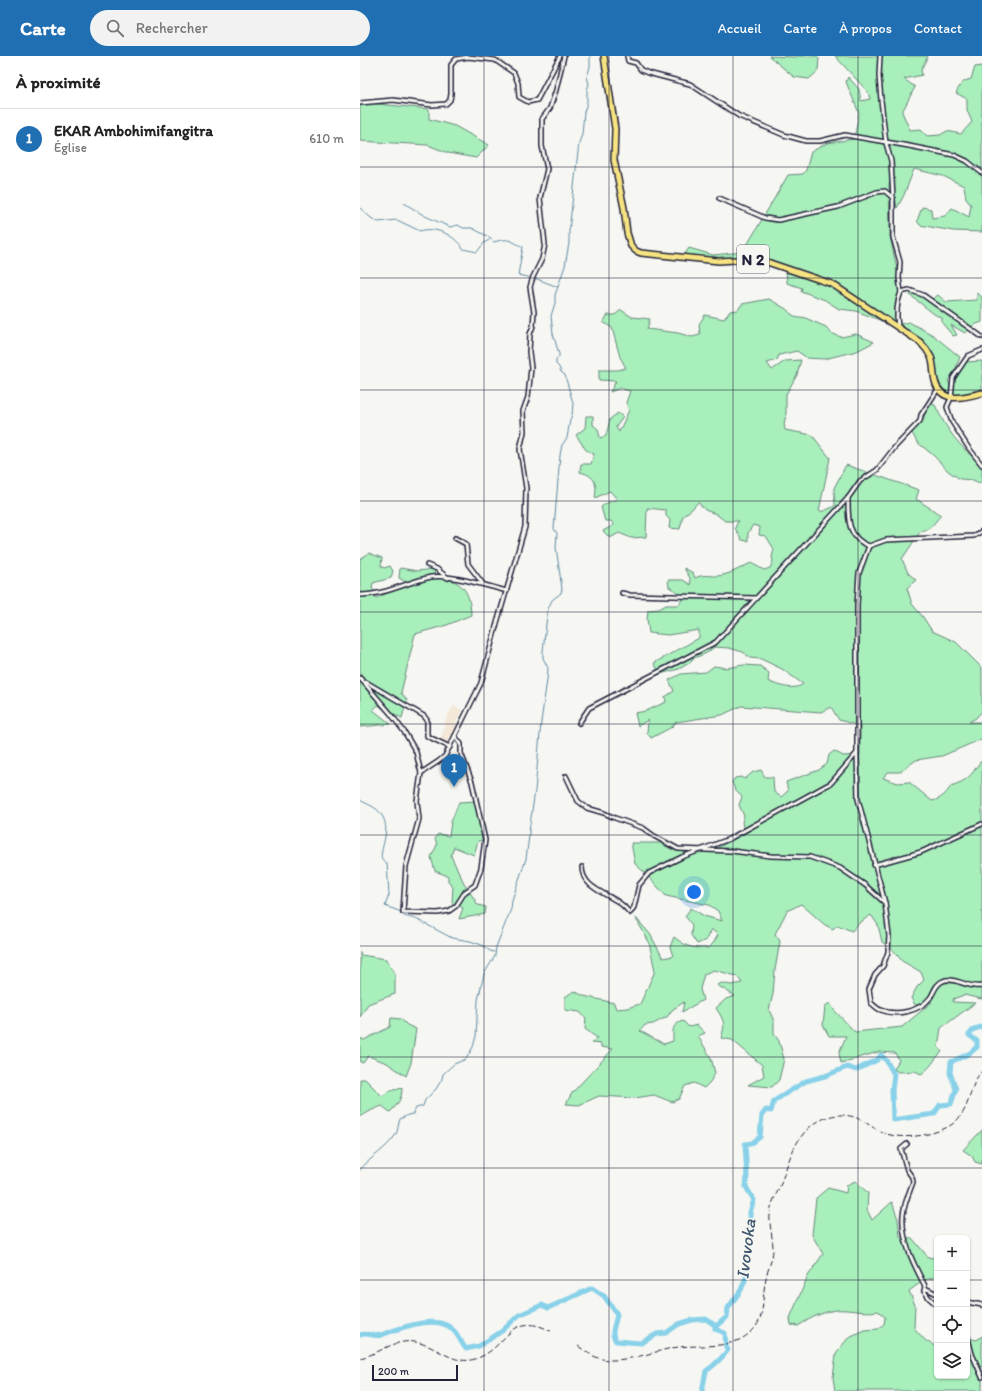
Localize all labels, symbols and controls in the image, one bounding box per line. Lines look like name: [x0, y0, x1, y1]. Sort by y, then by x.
search box: [90, 10, 370, 46]
text: Carte: [20, 17, 66, 40]
icon: search: [104, 17, 126, 39]
text: Rechercher: [136, 19, 208, 37]
text: Accueil: [718, 20, 761, 37]
text: Carte: [783, 20, 817, 37]
text: À propos: [839, 20, 892, 37]
text: Contact: [914, 20, 962, 37]
text: À proximité: [16, 72, 101, 92]
text: EKAR Ambohimifangitra: [54, 122, 213, 140]
text: 1: [26, 131, 32, 146]
text: 610 m: [309, 131, 344, 146]
text: Église: [54, 140, 87, 155]
road number: N 2: [737, 245, 769, 273]
pin: 1: [441, 754, 467, 787]
your location: [684, 882, 704, 902]
water label: Ivovoka: [731, 1217, 761, 1280]
map controls: [934, 1235, 970, 1379]
button: +: [934, 1235, 970, 1271]
button: −: [934, 1271, 970, 1307]
button: locate: [934, 1307, 970, 1343]
button: layers: [934, 1343, 970, 1379]
scale bar: [372, 1363, 458, 1382]
text: 200 m: [378, 1365, 409, 1378]

